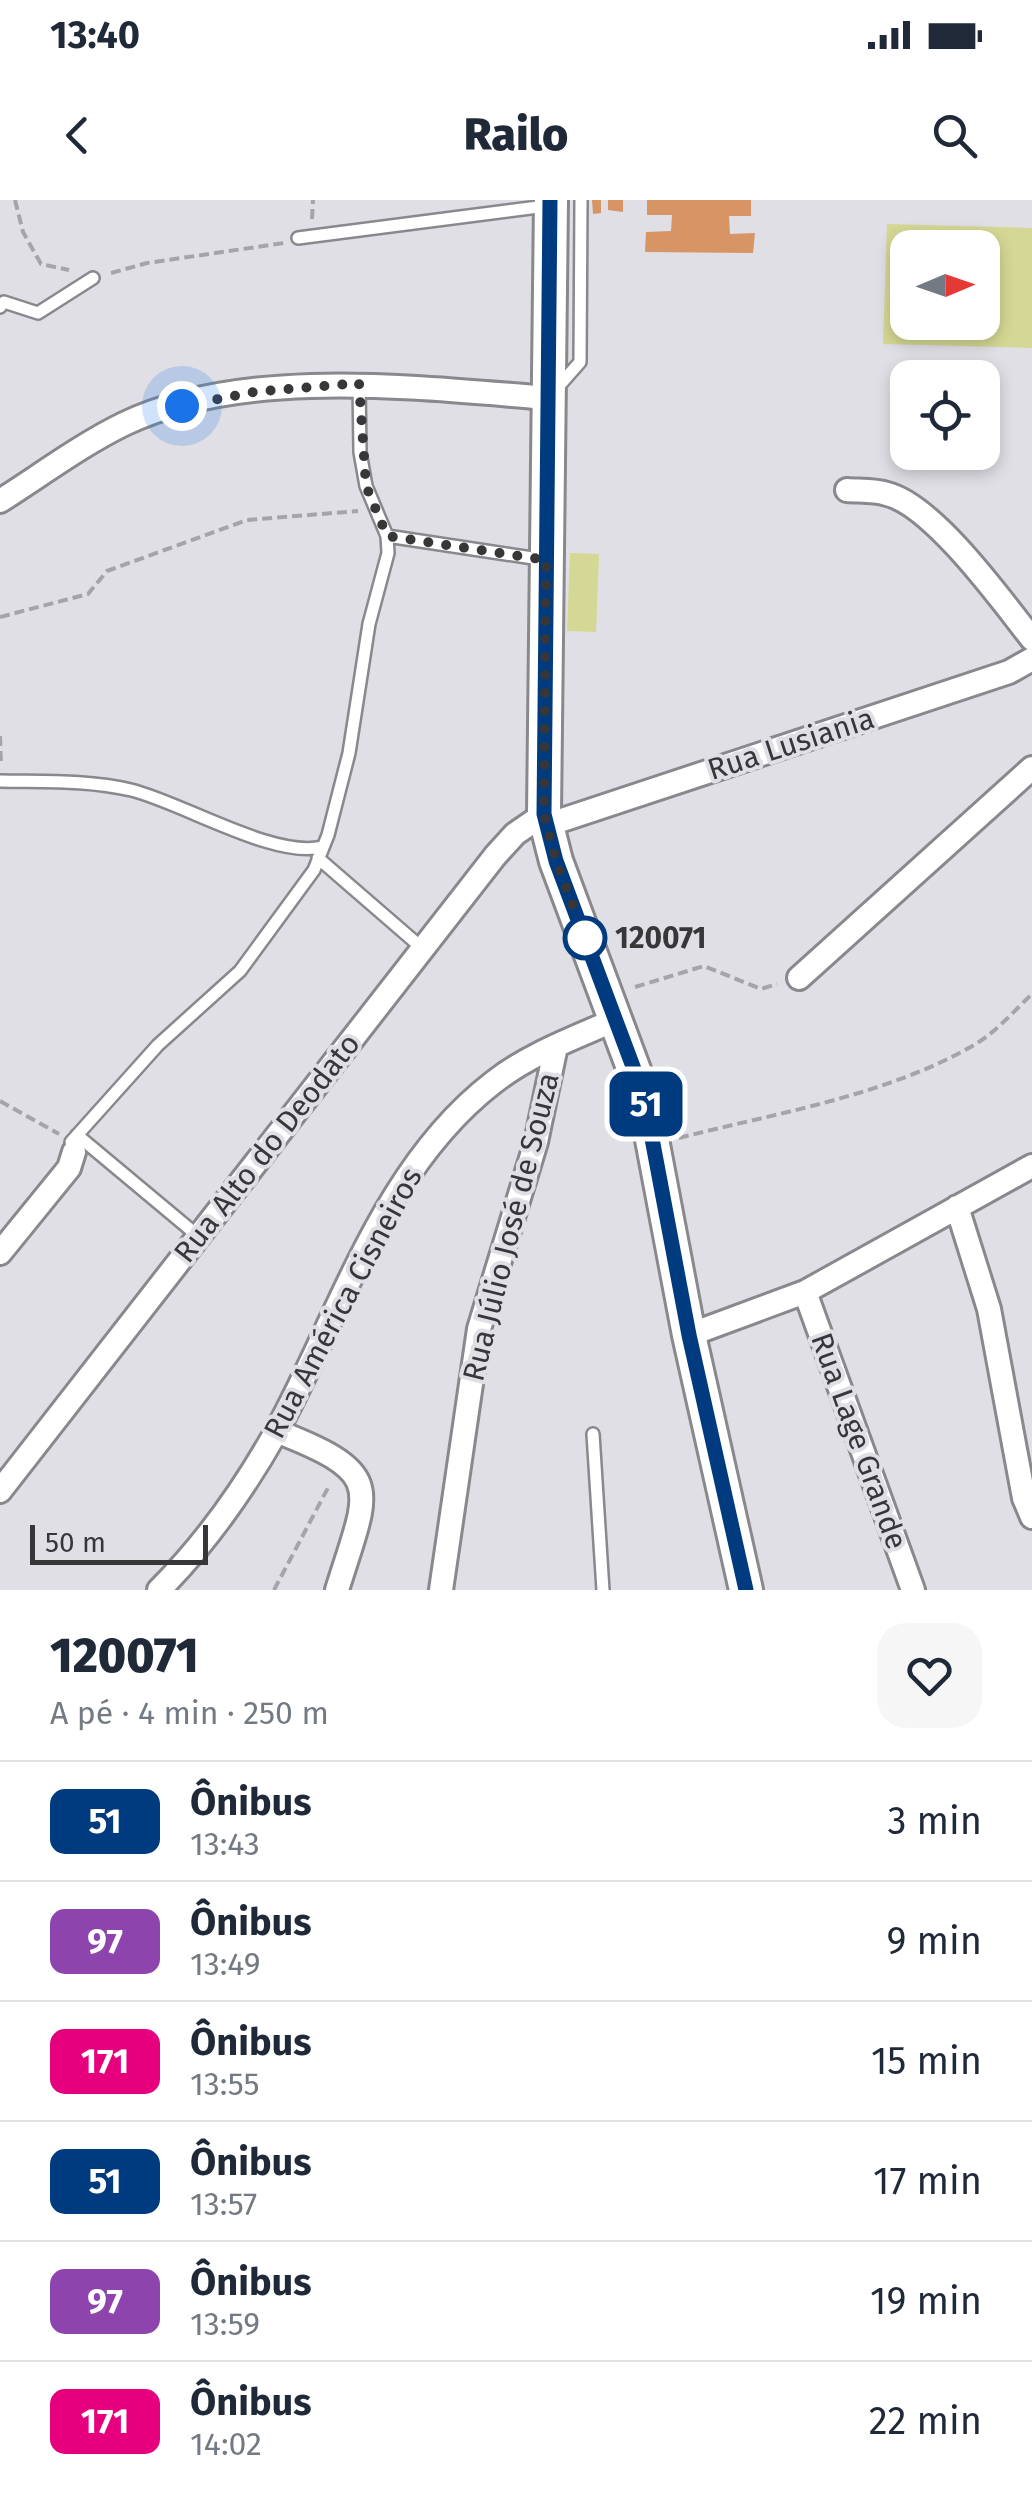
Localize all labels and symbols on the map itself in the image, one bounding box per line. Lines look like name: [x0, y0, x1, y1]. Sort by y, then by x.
north arrow: [890, 230, 1000, 340]
your location: [157, 381, 207, 431]
street label: Rua Lusiania: [703, 700, 879, 788]
marker: 120071: [564, 917, 606, 959]
place label: 120071: [615, 920, 707, 956]
street label: Rua Alto do Deodato: [166, 1026, 368, 1270]
street label: Rua Júlio José de Souza: [455, 1069, 567, 1385]
line badge: 51: [601, 1072, 691, 1136]
street label: Rua América Cisneiros: [256, 1162, 430, 1444]
street label: Rua Lage Grande: [803, 1328, 915, 1554]
scale bar: [30, 1520, 208, 1564]

